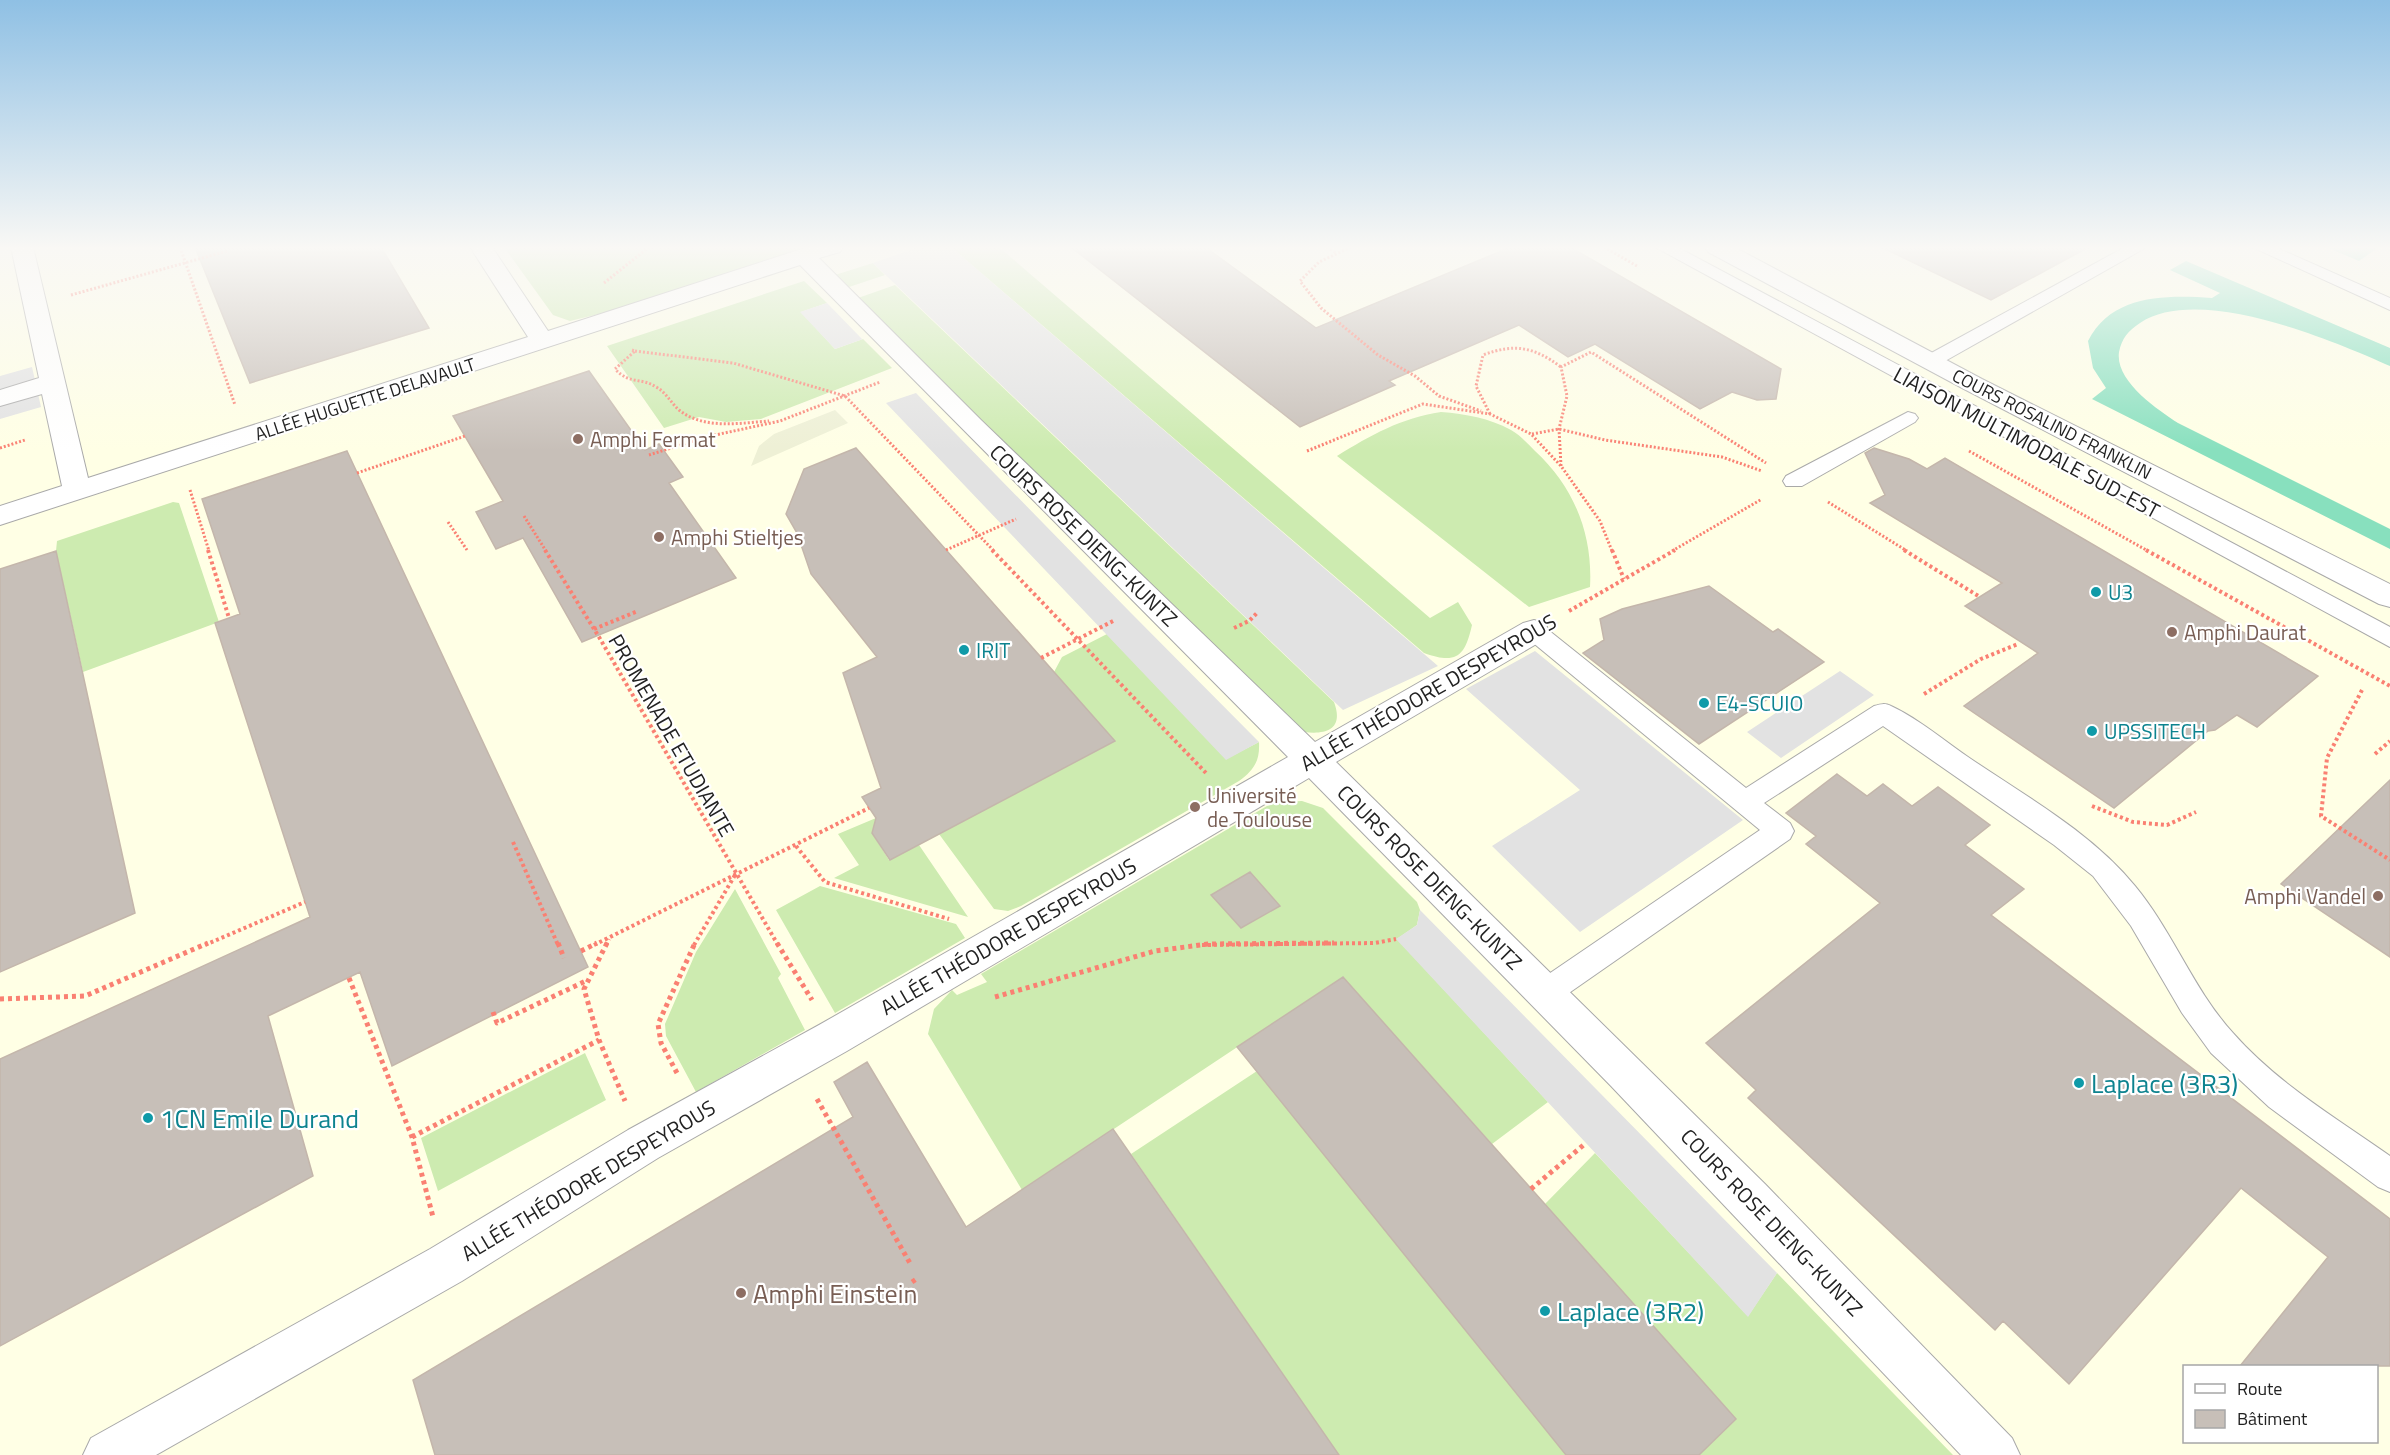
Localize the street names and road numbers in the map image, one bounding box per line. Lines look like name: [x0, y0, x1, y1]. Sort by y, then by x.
street label: ALLÉE HUGUETTE DELAVAULT: [251, 350, 479, 447]
street label: LIAISON MULTIMODALE SUD-EST: [1888, 358, 2166, 526]
street label: COURS ROSALIND FRANKLIN: [1948, 362, 2156, 486]
street label: COURS ROSE DIENG-KUNTZ: [983, 436, 1185, 634]
street label: ALLÉE THÉODORE DESPEYROUS: [1294, 605, 1562, 779]
street label: PROMENADE ETUDIANTE: [601, 628, 743, 842]
street label: COURS ROSE DIENG-KUNTZ: [1330, 777, 1530, 977]
street label: ALLÉE THÉODORE DESPEYROUS: [874, 849, 1142, 1023]
street label: ALLÉE THÉODORE DESPEYROUS: [455, 1091, 721, 1269]
street label: COURS ROSE DIENG-KUNTZ: [1673, 1121, 1871, 1323]

